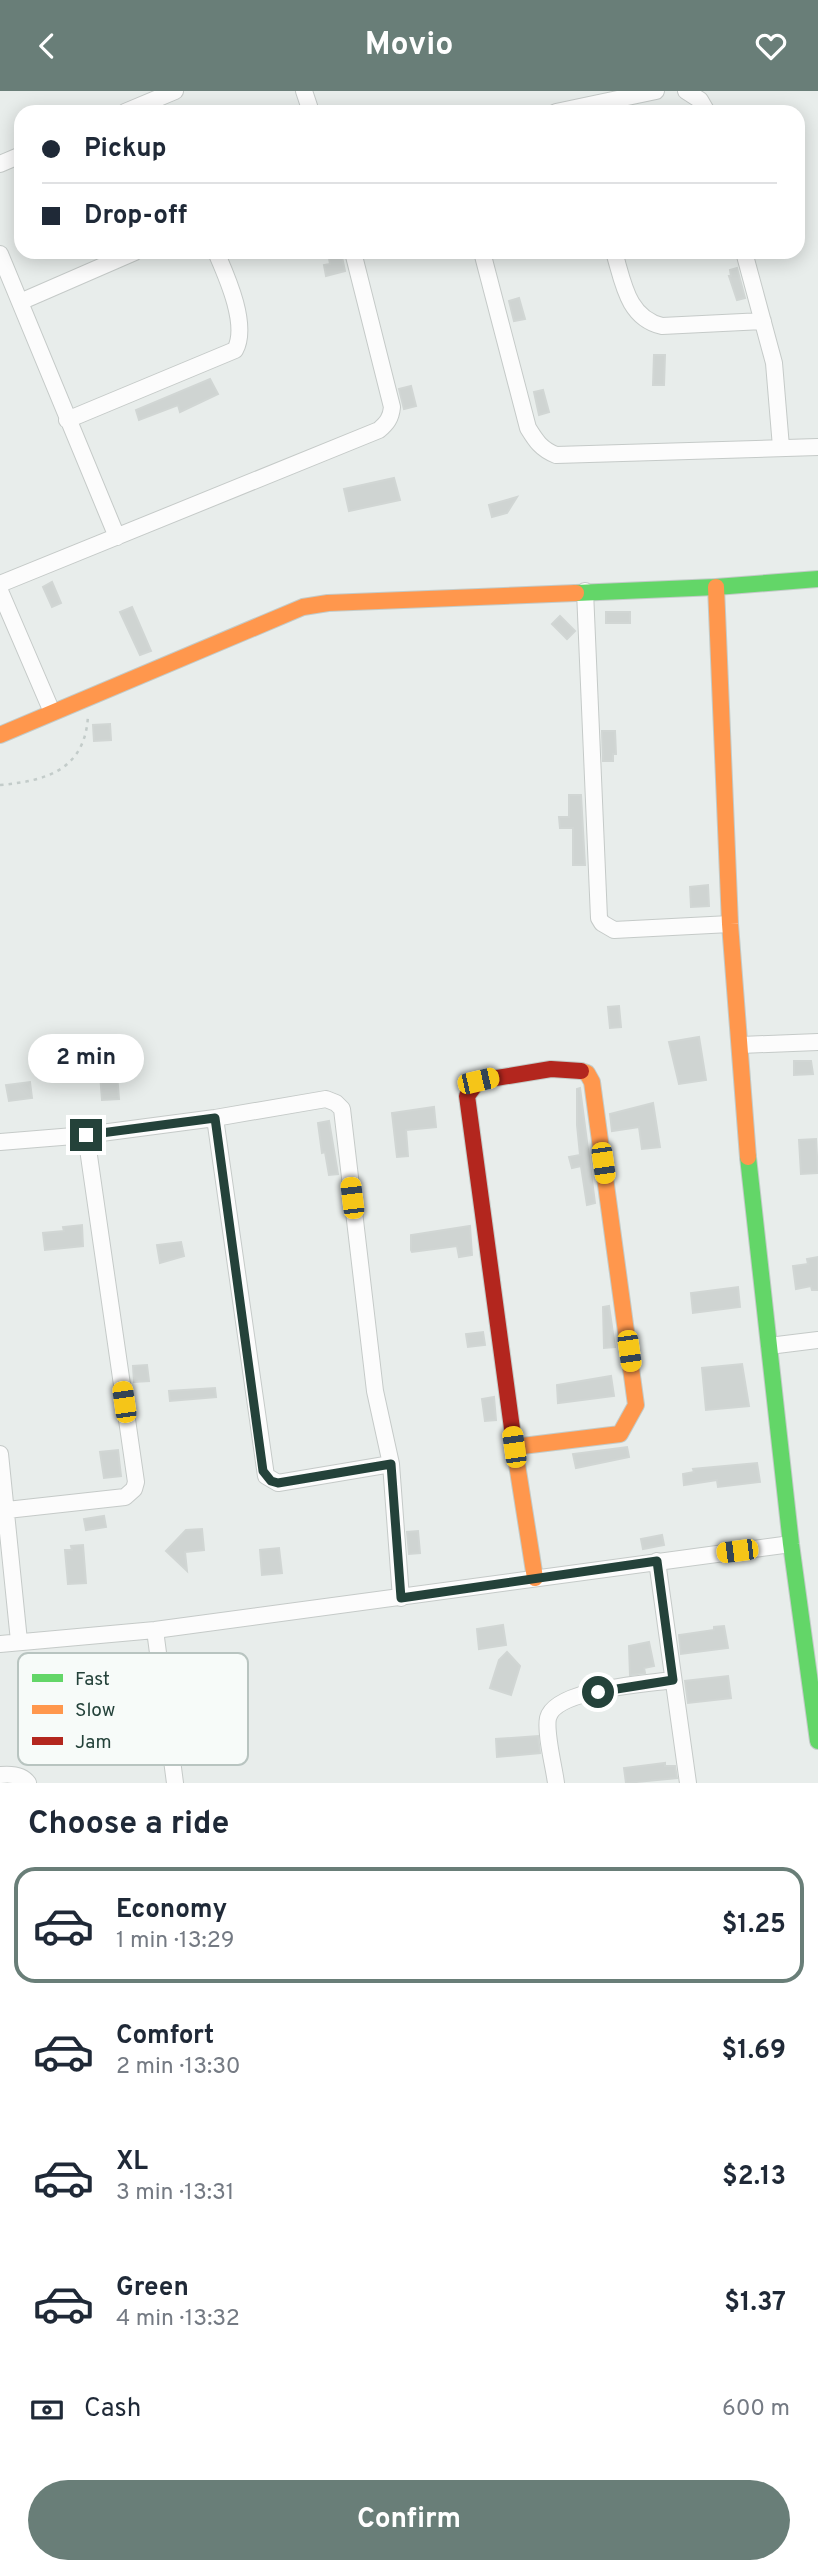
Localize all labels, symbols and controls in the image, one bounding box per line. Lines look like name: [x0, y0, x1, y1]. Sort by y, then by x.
text: Movio: [365, 26, 453, 66]
icon: back: [28, 27, 66, 65]
icon: heart: [752, 27, 790, 65]
text: Pickup: [84, 133, 167, 166]
text: Drop-off: [84, 200, 187, 233]
callout: 2 min: [28, 1033, 144, 1083]
text: 2 min: [56, 1044, 116, 1073]
car: [456, 1066, 501, 1096]
route end: [70, 1119, 102, 1151]
car: [590, 1141, 617, 1185]
car: [340, 1176, 365, 1220]
car: [616, 1329, 643, 1373]
car: [111, 1380, 138, 1424]
car: [501, 1425, 528, 1469]
car: [715, 1538, 760, 1564]
legend: [18, 1653, 248, 1765]
text: Fast: [75, 1668, 110, 1692]
route start: [582, 1676, 614, 1708]
text: Slow: [75, 1699, 115, 1723]
text: Jam: [75, 1731, 112, 1755]
text: Choose a ride: [28, 1805, 229, 1845]
icon: car: [32, 1894, 95, 1957]
text: Economy: [116, 1894, 227, 1927]
text: $1.25: [722, 1909, 786, 1942]
text: 1 min · 13:29: [116, 1927, 234, 1956]
icon: car: [32, 2020, 95, 2083]
text: Comfort: [116, 2020, 214, 2053]
text: $1.69: [721, 2035, 786, 2068]
text: 2 min · 13:30: [116, 2053, 241, 2082]
icon: car: [32, 2146, 95, 2209]
text: XL: [116, 2146, 148, 2179]
text: $2.13: [722, 2161, 786, 2194]
text: 3 min · 13:31: [116, 2179, 234, 2208]
icon: car: [32, 2272, 95, 2335]
text: Green: [116, 2272, 189, 2305]
text: $1.37: [724, 2287, 786, 2320]
text: 4 min · 13:32: [116, 2305, 240, 2334]
icon: cash: [28, 2391, 66, 2429]
text: Cash: [84, 2393, 141, 2426]
text: 600 m: [722, 2395, 790, 2424]
button: Confirm: [28, 2480, 790, 2560]

